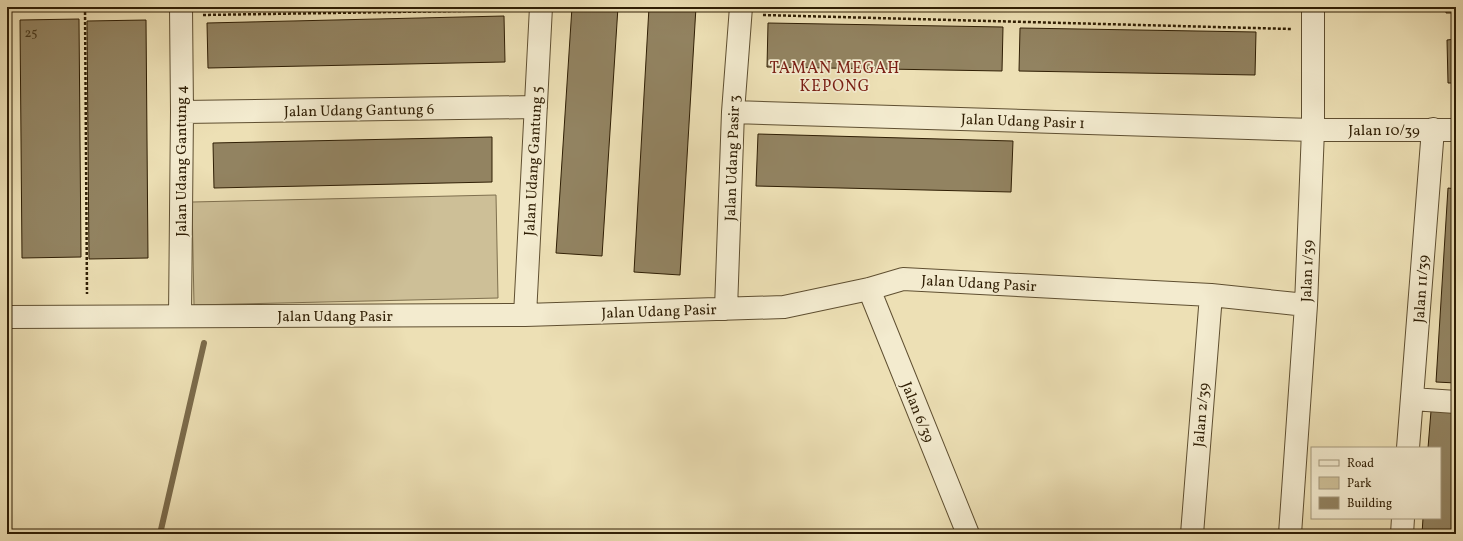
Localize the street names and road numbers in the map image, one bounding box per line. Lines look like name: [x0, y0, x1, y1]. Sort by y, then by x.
street label: Jalan Udang Gantung 4: [172, 85, 193, 237]
street label: Jalan Udang Gantung 5: [520, 86, 549, 237]
street label: Jalan Udang Pasir 3: [721, 95, 746, 221]
street label: Jalan Udang Gantung 6: [284, 100, 434, 123]
street label: Jalan Udang Pasir 1: [961, 110, 1085, 135]
street label: Jalan 10/39: [1348, 121, 1420, 142]
street label: Jalan 1/39: [1297, 239, 1320, 303]
street label: Jalan 11/39: [1410, 254, 1435, 324]
street label: Jalan Udang Pasir: [921, 271, 1037, 298]
street label: Jalan Udang Pasir: [601, 300, 717, 325]
street label: Jalan Udang Pasir: [277, 307, 393, 328]
street label: Jalan 6/39: [895, 379, 938, 446]
street label: Jalan 2/39: [1189, 382, 1216, 448]

